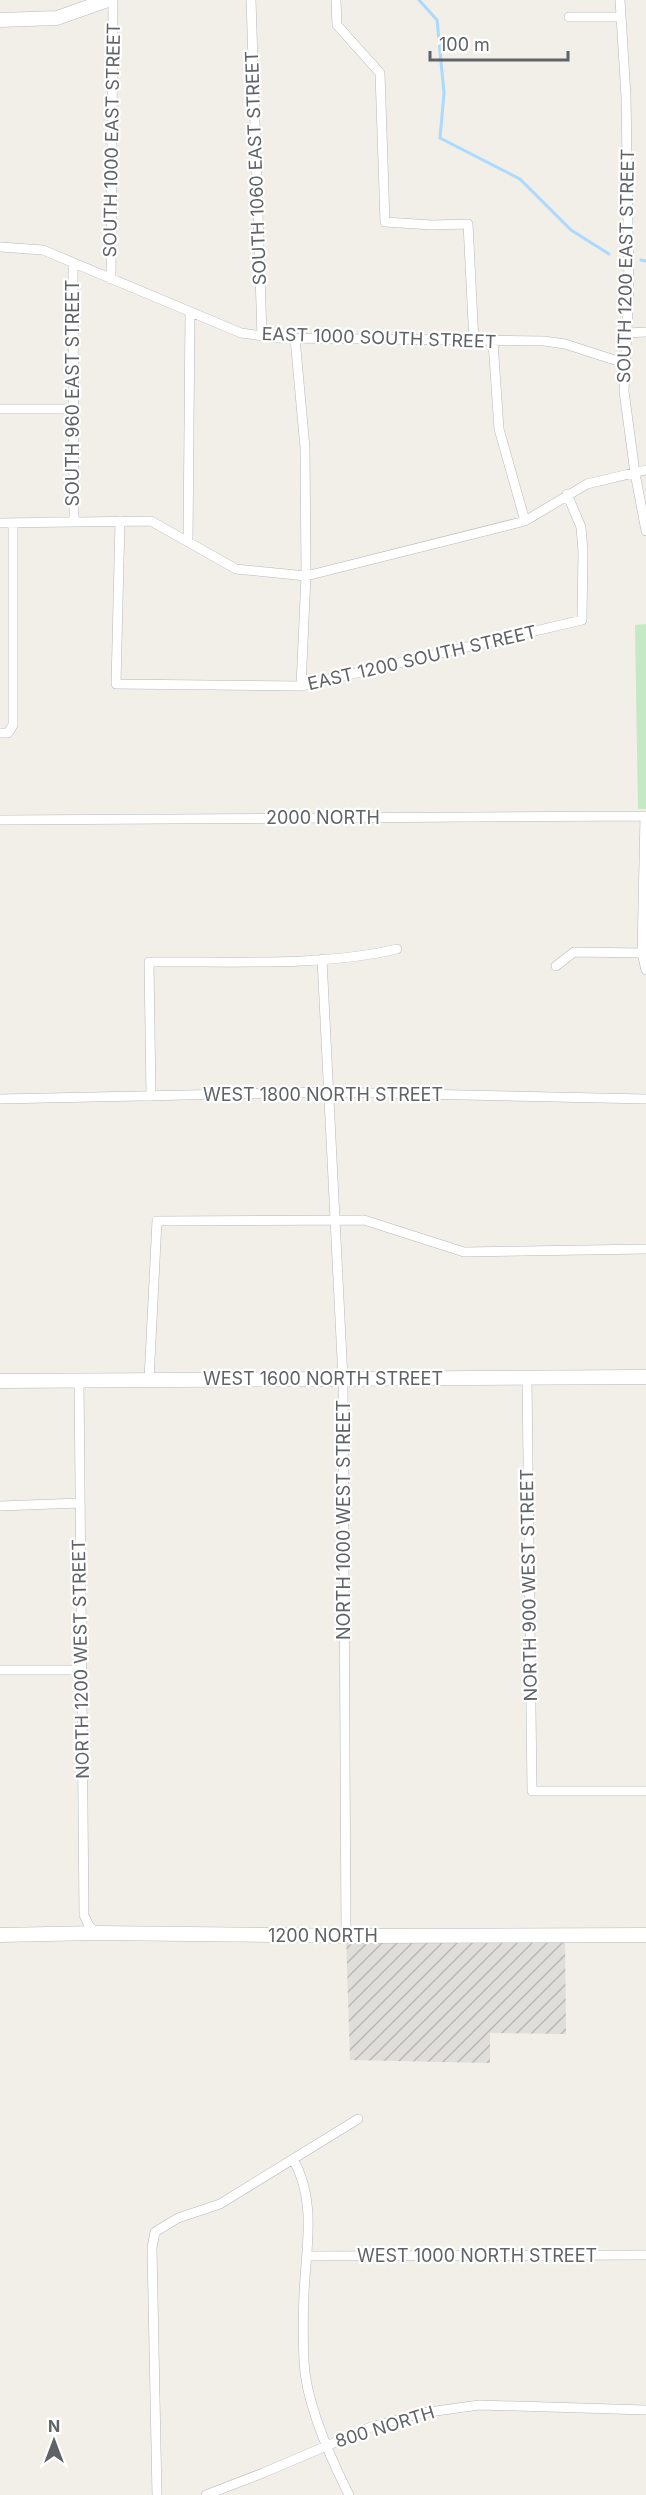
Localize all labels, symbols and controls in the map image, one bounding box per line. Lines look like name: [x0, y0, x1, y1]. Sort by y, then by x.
street label: SOUTH 1000 EAST STREET: [99, 22, 124, 258]
scale bar: [430, 24, 568, 62]
text: 100 m: [439, 34, 490, 55]
street label: SOUTH 1060 EAST STREET: [241, 50, 270, 286]
street label: SOUTH 1200 EAST STREET: [613, 149, 638, 383]
street label: SOUTH 960 EAST STREET: [62, 280, 83, 507]
street label: EAST 1000 SOUTH STREET: [261, 323, 497, 352]
street label: EAST 1200 SOUTH STREET: [305, 621, 538, 694]
street label: 2000 NORTH: [266, 807, 380, 828]
street label: WEST 1800 NORTH STREET: [203, 1084, 443, 1105]
street label: WEST 1600 NORTH STREET: [203, 1368, 443, 1389]
street label: NORTH 1000 WEST STREET: [333, 1400, 354, 1640]
street label: NORTH 900 WEST STREET: [516, 1468, 541, 1702]
street label: NORTH 1200 WEST STREET: [68, 1539, 93, 1779]
street label: 1200 NORTH: [268, 1925, 378, 1946]
street label: WEST 1000 NORTH STREET: [357, 2245, 597, 2266]
street label: 800 NORTH: [333, 2401, 437, 2452]
north arrow: [24, 2411, 84, 2471]
text: N: [48, 2416, 60, 2436]

